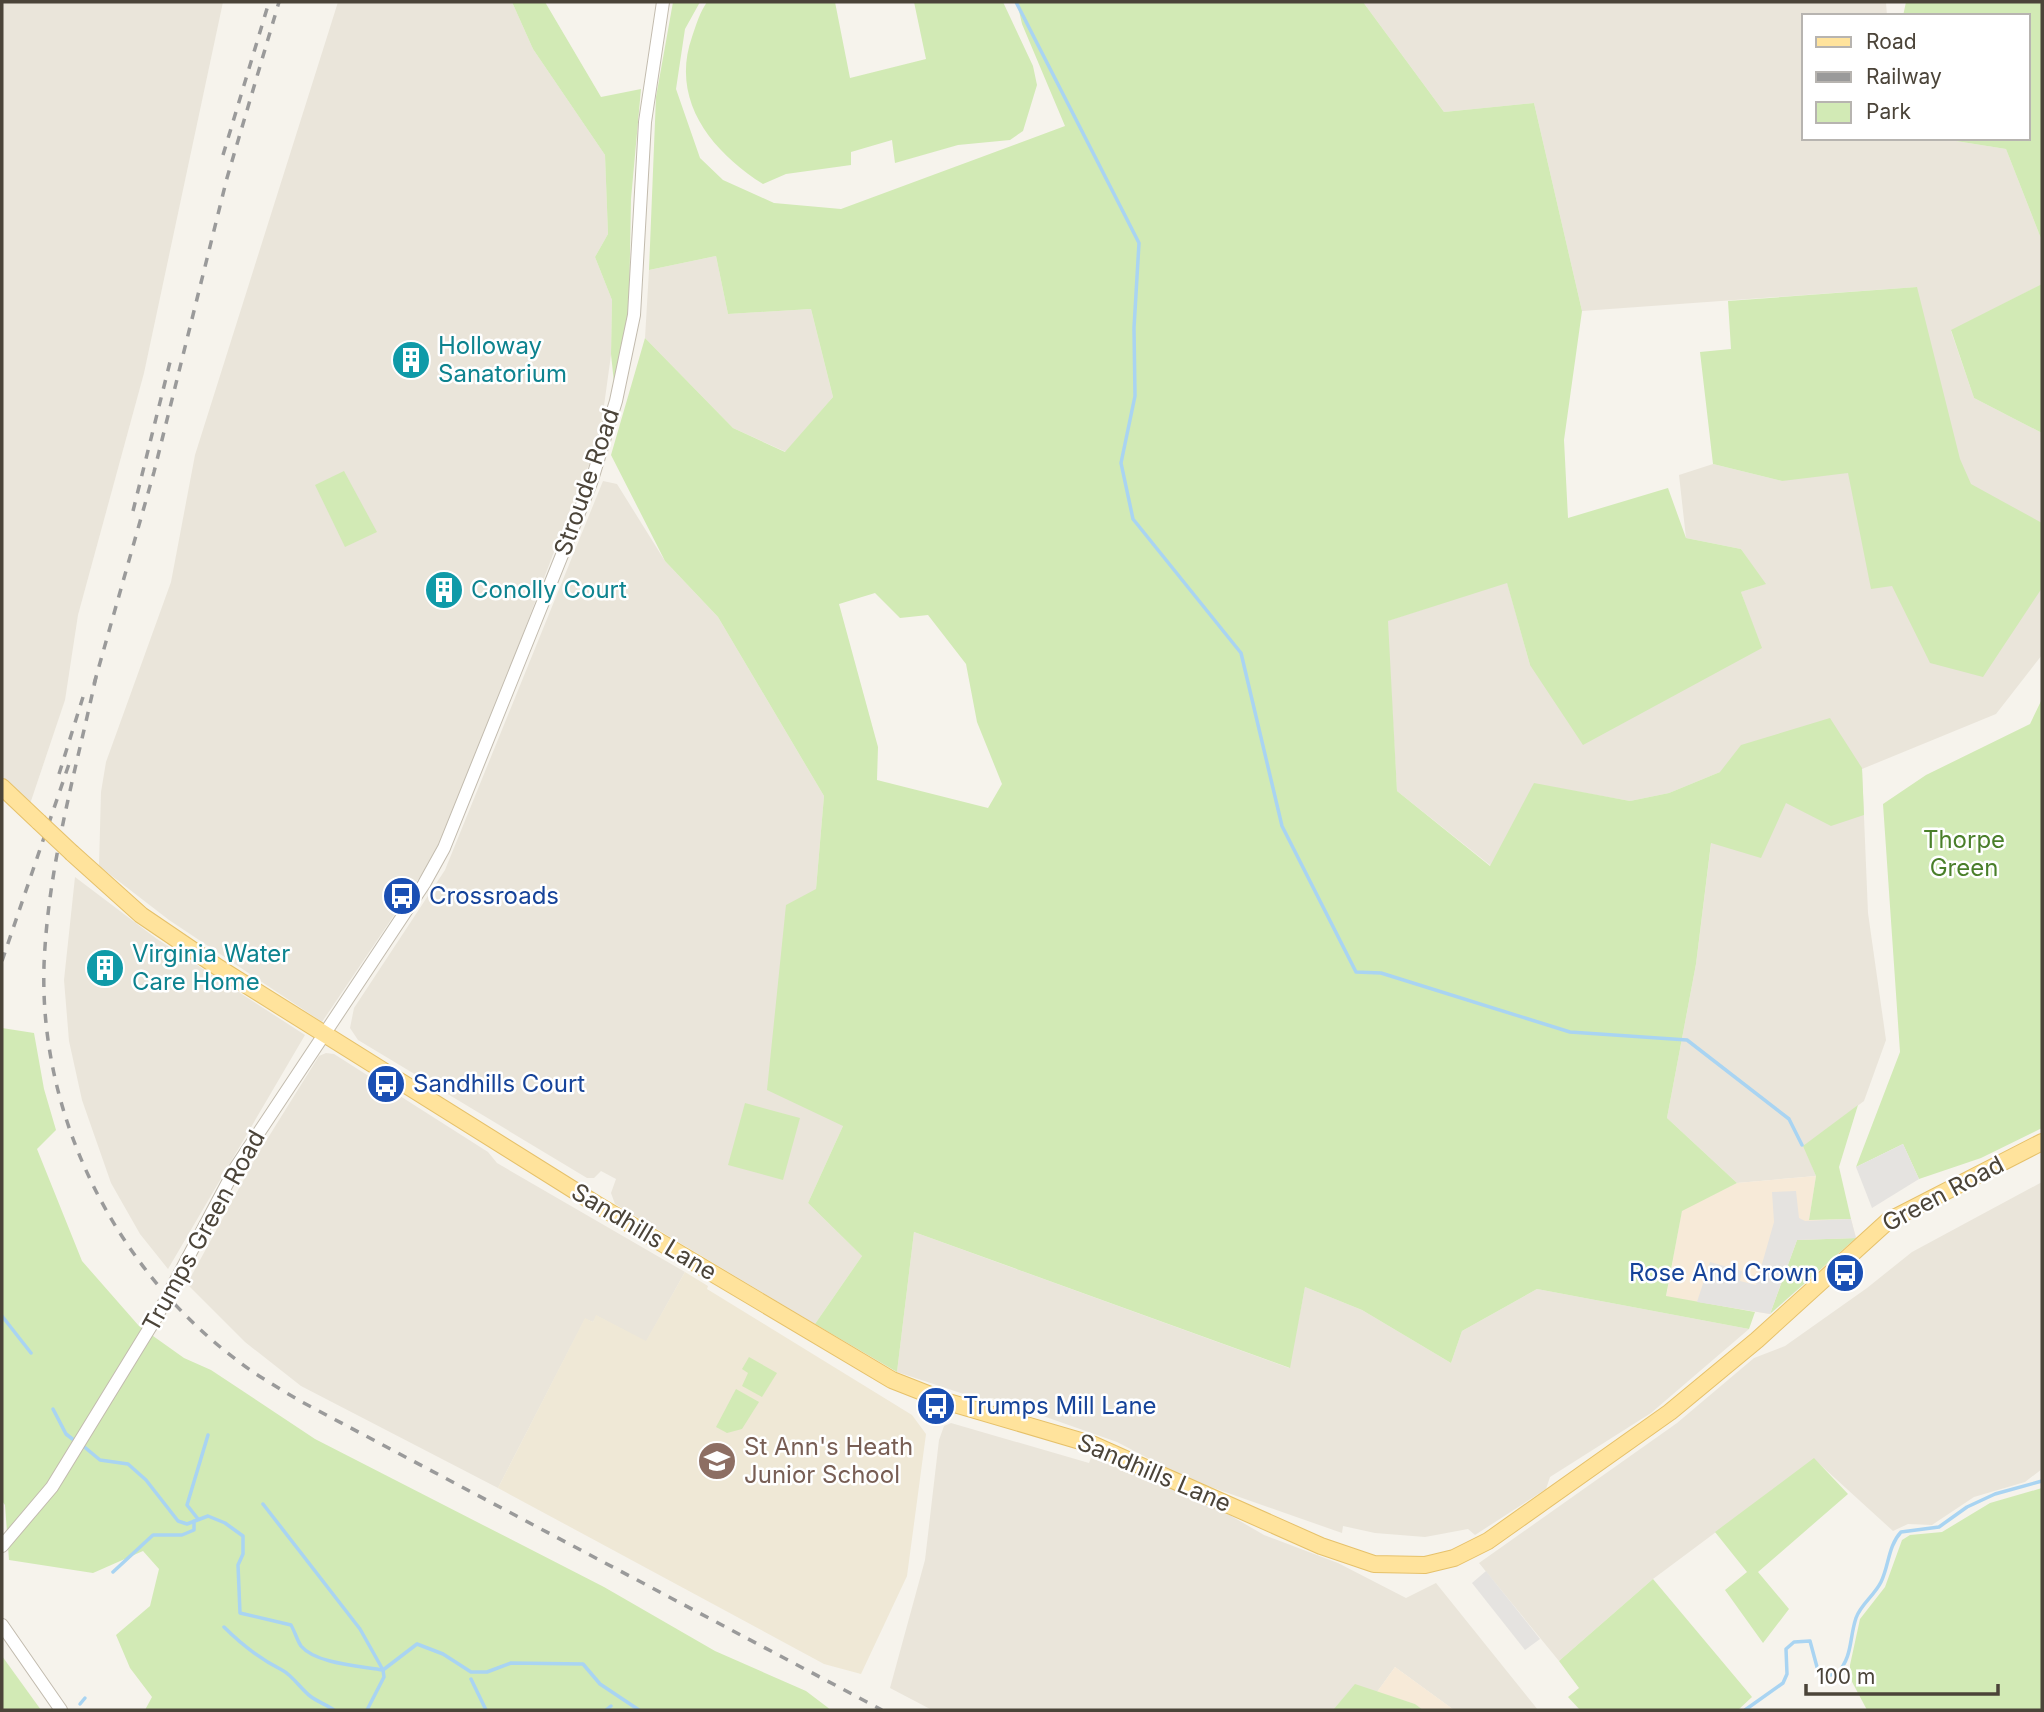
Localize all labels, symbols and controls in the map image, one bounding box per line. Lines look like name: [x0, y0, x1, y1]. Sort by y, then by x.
legend: [1802, 14, 2030, 140]
text: Road: [1866, 29, 1917, 54]
text: Railway: [1866, 64, 1942, 89]
text: Park: [1866, 99, 1911, 124]
place label: Holloway Sanatorium: [438, 331, 567, 388]
building icon: Holloway Sanatorium: [390, 339, 432, 381]
street label: Stroude Road: [548, 404, 625, 559]
building icon: Conolly Court: [423, 569, 465, 611]
place label: Conolly Court: [471, 575, 627, 604]
park label: Thorpe Green: [1923, 825, 2005, 882]
bus stop icon: Crossroads: [381, 875, 423, 917]
place label: Crossroads: [429, 881, 559, 910]
place label: Virginia Water Care Home: [132, 939, 290, 996]
building icon: Virginia Water Care Home: [84, 947, 126, 989]
bus stop icon: Sandhills Court: [365, 1063, 407, 1105]
place label: Sandhills Court: [413, 1069, 585, 1098]
street label: Trumps Green Road: [136, 1125, 271, 1337]
street label: Green Road: [1877, 1149, 2008, 1238]
street label: Sandhills Lane: [566, 1177, 722, 1286]
bus stop icon: Rose And Crown: [1824, 1252, 1866, 1294]
place label: Rose And Crown: [1629, 1258, 1818, 1287]
bus stop icon: Trumps Mill Lane: [915, 1385, 957, 1427]
place label: Trumps Mill Lane: [963, 1391, 1157, 1420]
street label: Sandhills Lane: [1073, 1427, 1235, 1518]
place label: St Ann's Heath Junior School: [744, 1432, 913, 1489]
school or university icon: St Ann's Heath Junior School: [696, 1440, 738, 1482]
scale bar: [1806, 1652, 1998, 1696]
text: 100 m: [1816, 1664, 1875, 1689]

